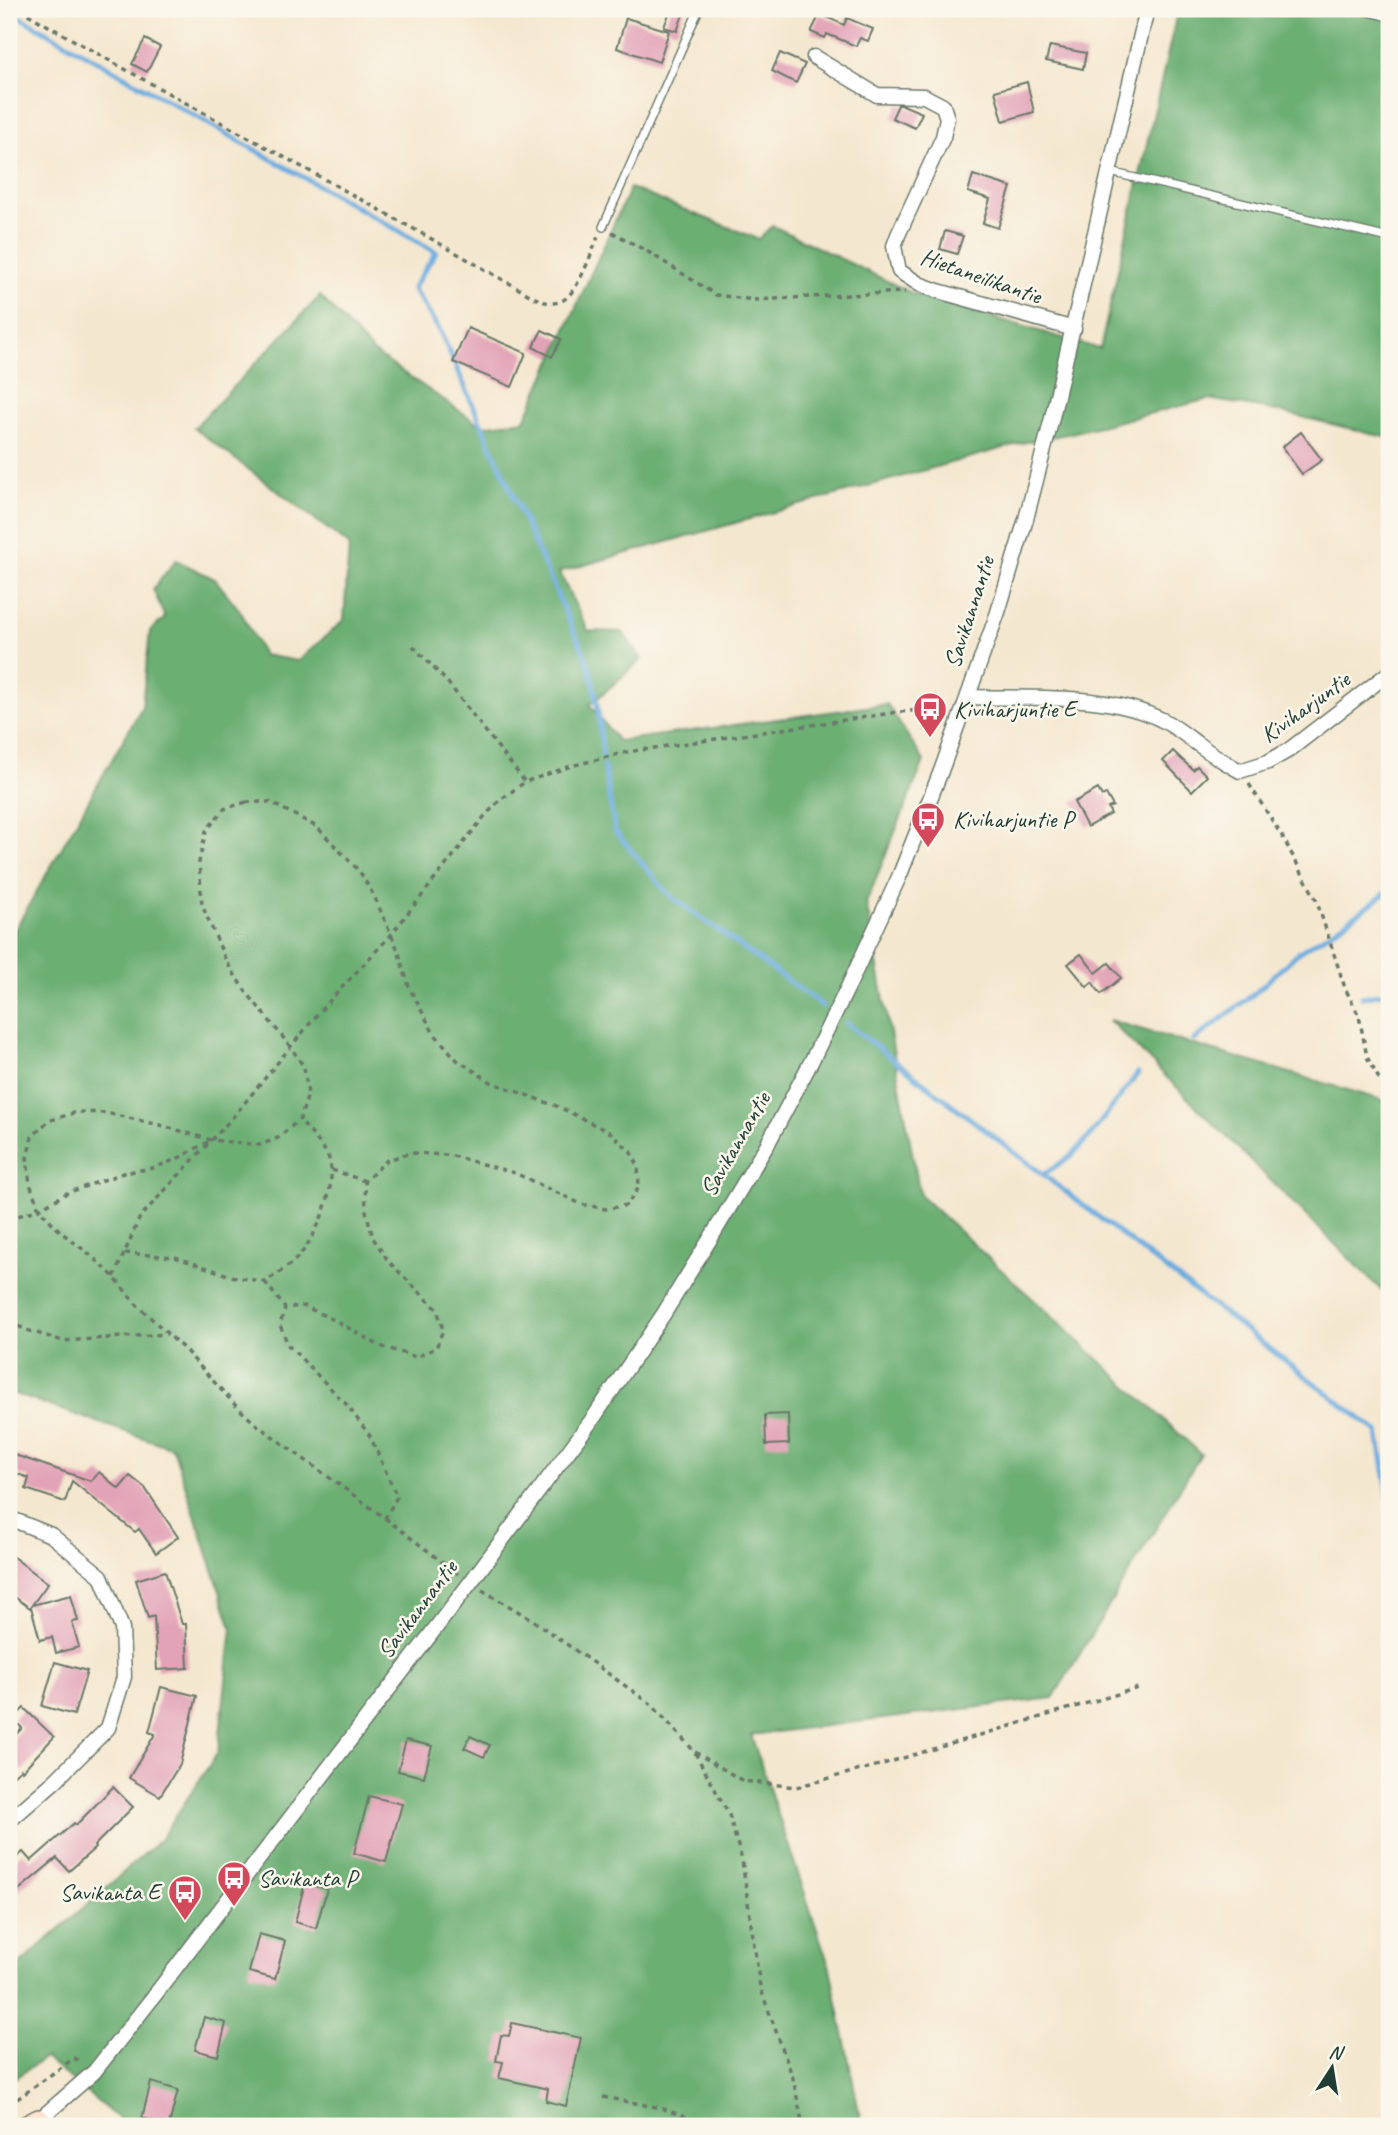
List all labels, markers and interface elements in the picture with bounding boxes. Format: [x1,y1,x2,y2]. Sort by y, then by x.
street label: Hietaneilikantie [917,241,1047,311]
street label: Savikannantie [937,550,1002,672]
street label: Kiviharjuntie [1254,663,1357,749]
bus stop icon: Kiviharjuntie E [911,690,949,739]
place label: Kiviharjuntie E [954,694,1079,724]
bus stop icon: Kiviharjuntie P [909,800,947,849]
place label: Kiviharjuntie P [953,804,1077,834]
street label: Savikannantie [693,1085,778,1202]
street label: Savikannantie [370,1552,465,1664]
bus stop icon: Savikanta P [215,1859,253,1908]
place label: Savikanta P [258,1863,361,1893]
bus stop icon: Savikanta E [166,1873,204,1922]
place label: Savikanta E [60,1877,163,1907]
north arrow [1296,2034,1366,2104]
text: N [1327,2039,1347,2066]

